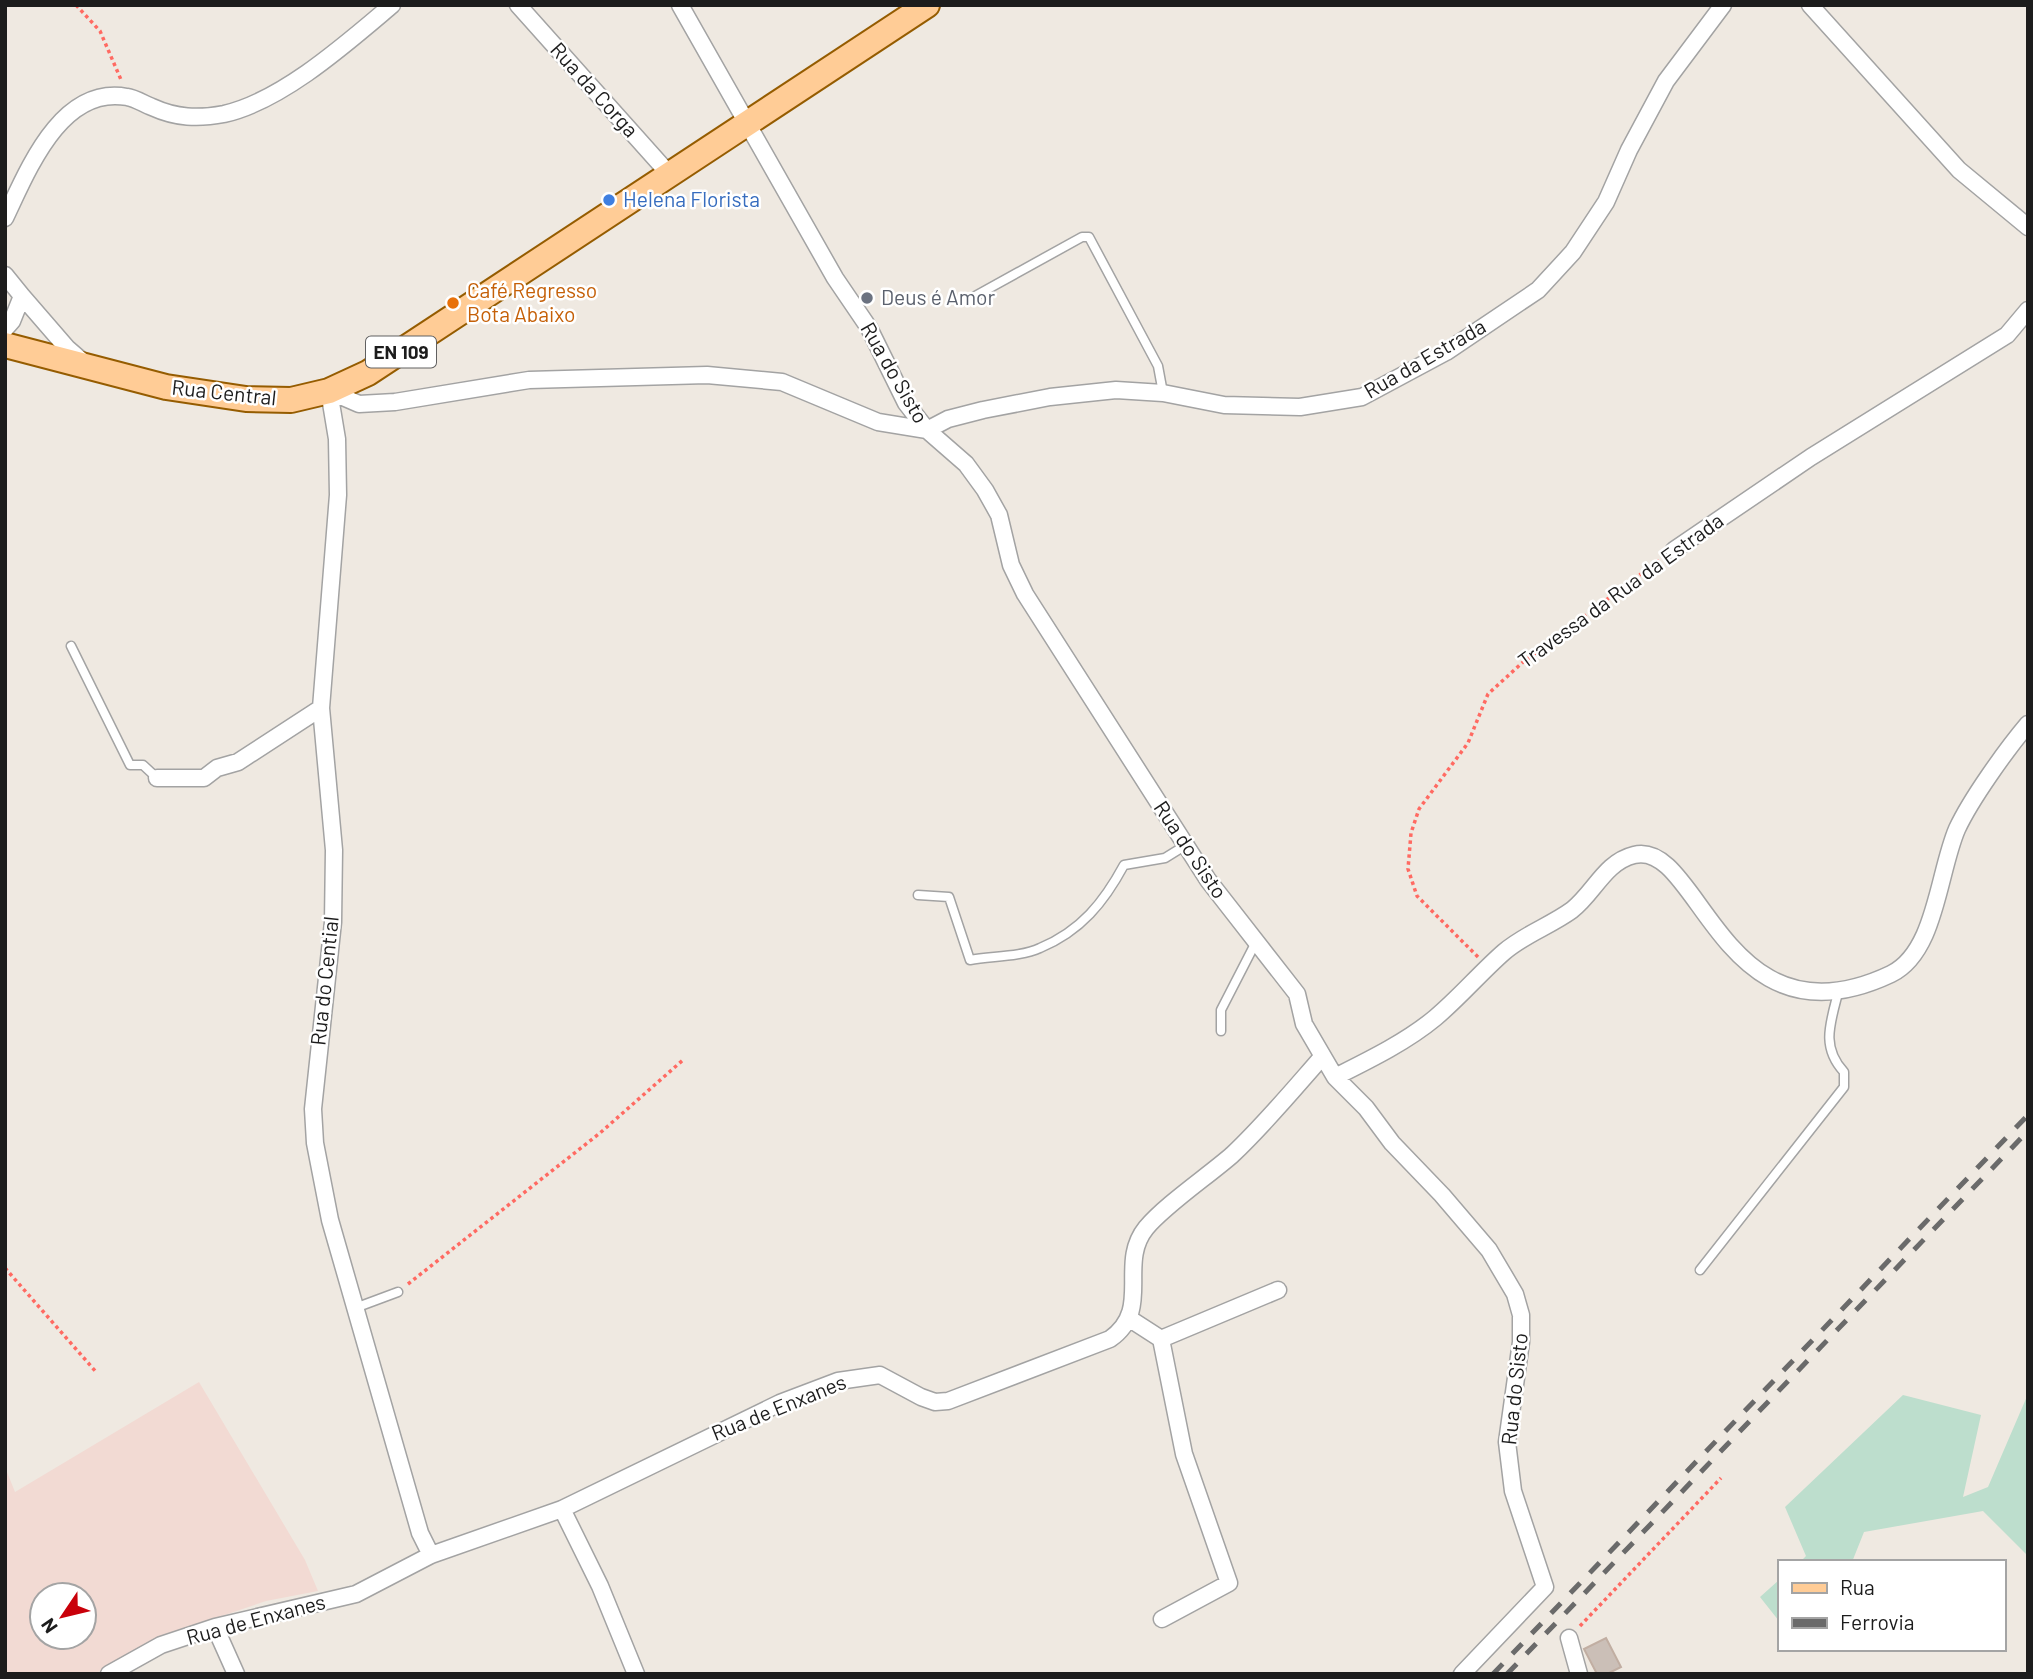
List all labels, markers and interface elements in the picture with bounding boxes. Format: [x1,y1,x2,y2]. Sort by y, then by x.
street label: Rua da Corga [546,36,644,142]
place label: Helena Florista [623,186,760,211]
marker: Helena Florista [601,192,617,208]
place label: Café Regresso Bota Abaixo [467,277,597,326]
place label: Deus é Amor [881,284,996,309]
marker: Deus é Amor [859,290,875,306]
marker: Café Regresso Bota Abaixo [445,295,461,311]
street label: Rua da Estrada [1359,313,1490,403]
street label: Rua do Sisto [856,317,934,427]
road number: EN 109 [366,336,436,368]
street label: Rua Central [171,374,278,409]
street label: Travessa da Rua da Estrada [1513,507,1727,673]
street label: Rua do Sisto [1149,795,1233,903]
street label: Rua do Cential [304,915,343,1047]
street label: Rua do Sisto [1495,1332,1532,1446]
street label: Rua de Enxanes [707,1368,849,1445]
legend [1778,1560,2005,1651]
text: Rua [1840,1574,1875,1599]
north arrow [28,1581,98,1651]
street label: Rua de Enxanes [183,1588,328,1649]
text: Ferrovia [1840,1609,1915,1634]
text: N [36,1614,62,1638]

